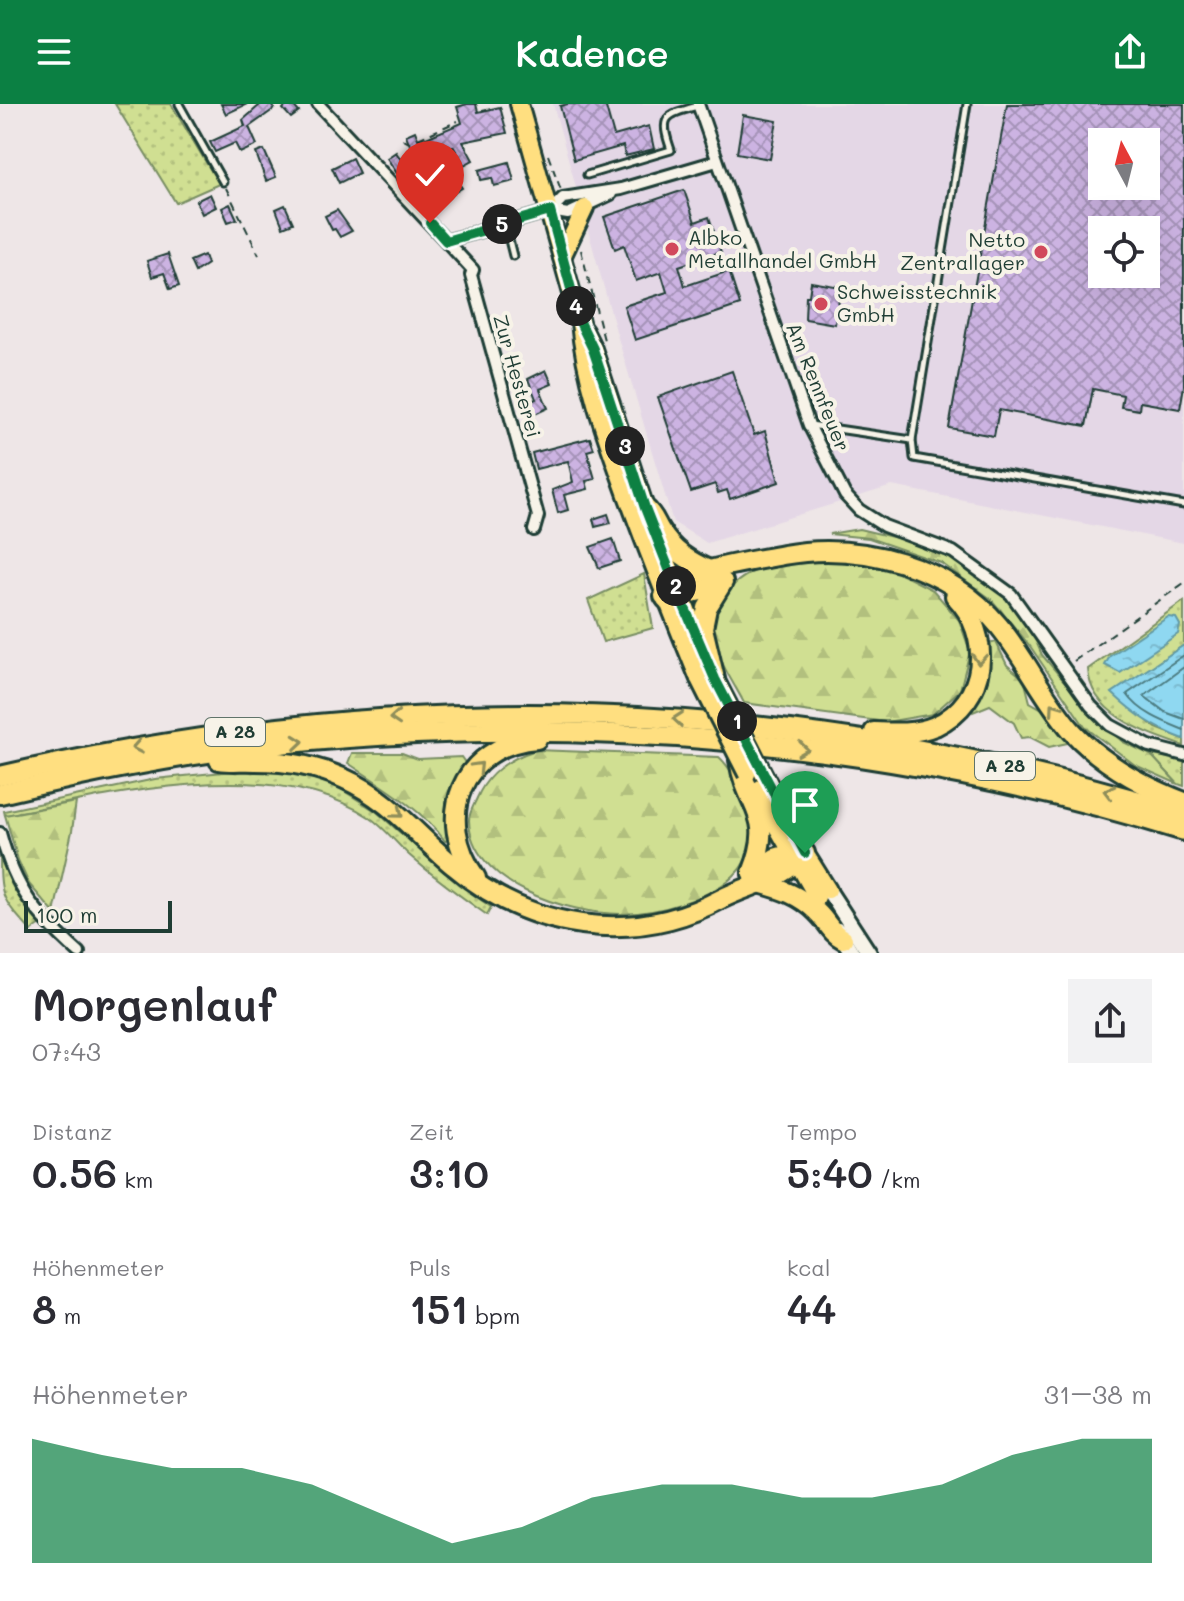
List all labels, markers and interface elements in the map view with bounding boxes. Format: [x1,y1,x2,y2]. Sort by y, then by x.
text: Kadence [515,29,669,76]
icon: menu [32,30,76,74]
icon: share [1108,30,1152,74]
north arrow [1088,128,1160,200]
map controls [1088,128,1160,288]
pin [396,141,464,223]
icon: check [408,153,452,197]
pin: 5 [482,204,522,244]
text: 5 [496,209,508,238]
button: locate [1088,216,1160,288]
place label: Albko Metallhandel GmbH [688,224,877,273]
place label: Netto Zentrallager [900,226,1025,275]
marker: Albko Metallhandel GmbH [663,240,681,258]
marker: Netto Zentrallager [1032,243,1050,261]
place label: Schweisstechnik GmbH [837,278,997,327]
pin: 4 [556,286,596,326]
text: 4 [569,291,583,320]
marker: Schweisstechnik GmbH [812,295,830,313]
street label: Zur Hesterei [488,311,548,440]
street label: Am Rennfeuer [781,318,857,455]
pin: 3 [605,426,645,466]
text: 3 [618,431,632,460]
pin: 2 [656,566,696,606]
text: 2 [670,571,682,600]
one-way arrow [971,653,988,666]
pin: 1 [717,701,757,741]
one-way arrow [1050,703,1065,717]
text: 1 [732,706,742,735]
one-way arrow [388,709,401,726]
one-way arrow [671,711,684,728]
road number: A 28 [205,718,265,746]
one-way arrow [292,734,305,751]
one-way arrow [131,738,144,755]
one-way arrow [797,740,810,757]
road number: A 28 [975,752,1035,780]
one-way arrow [469,762,483,776]
pin [771,771,839,853]
icon: arrive [783,783,827,827]
one-way arrow [1103,785,1117,801]
one-way arrow [388,803,403,818]
scale bar [24,897,172,933]
text: 100 m [36,900,98,929]
text: Morgenlauf [32,975,276,1032]
button: share [1068,979,1152,1063]
text: 07:43 [32,1034,101,1068]
text: Distanz [32,1117,112,1146]
text: Zeit [409,1117,454,1146]
text: Tempo [787,1117,857,1146]
text: 0.56 [32,1146,117,1198]
text: 3:10 [409,1146,489,1198]
text: 5:40 [787,1146,873,1198]
text: km [117,1165,153,1194]
text: /km [873,1165,921,1194]
text: Höhenmeter [32,1253,164,1282]
text: Puls [409,1253,451,1282]
text: kcal [787,1253,831,1282]
text: 8 [32,1282,57,1334]
text: 151 [409,1282,468,1334]
text: 44 [787,1282,836,1334]
text: m [57,1301,81,1330]
text: bpm [468,1301,520,1330]
text: Höhenmeter [32,1377,189,1411]
text: 31–38 m [1044,1377,1152,1411]

